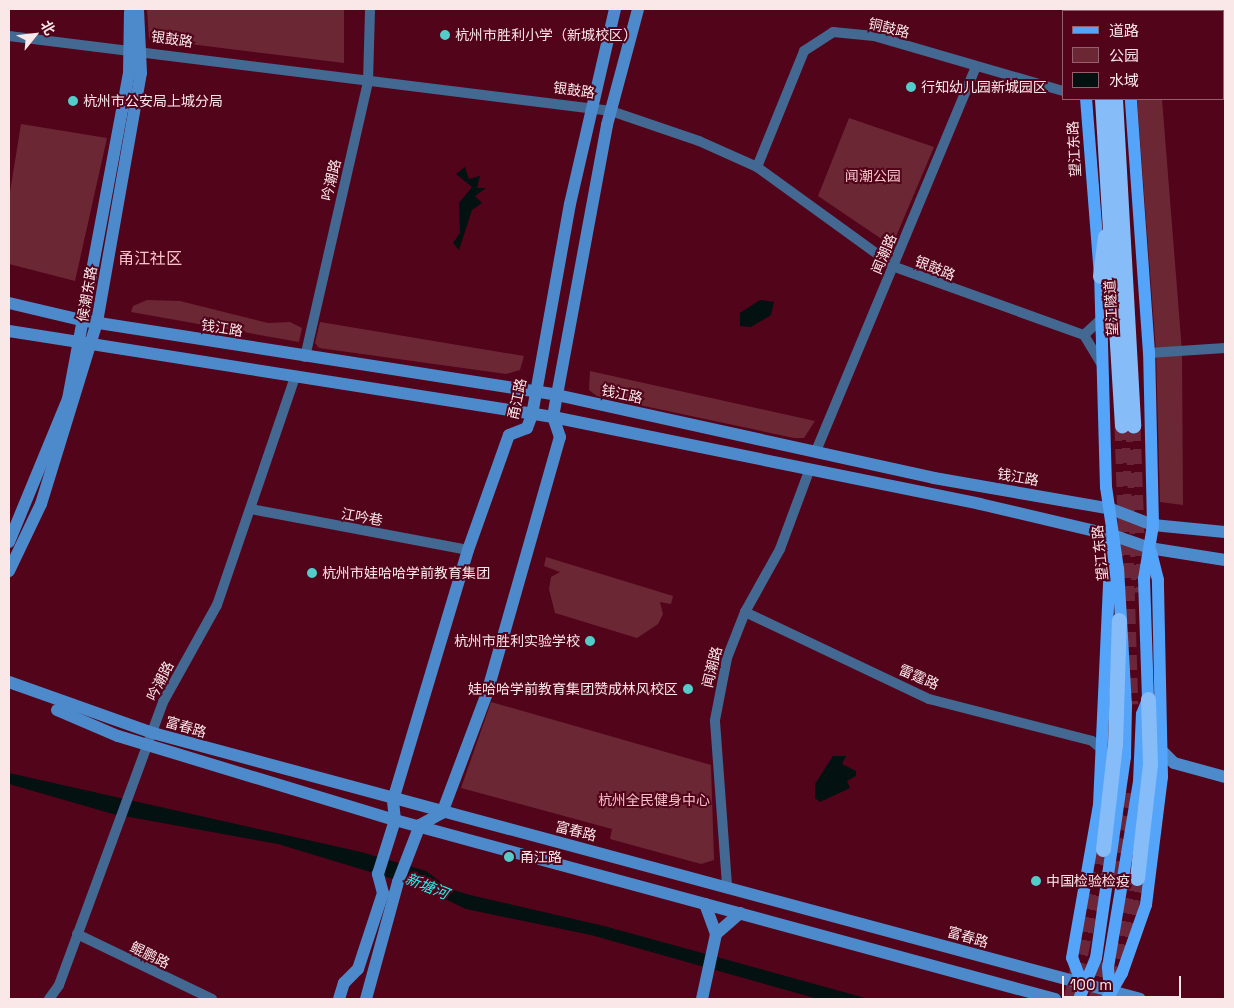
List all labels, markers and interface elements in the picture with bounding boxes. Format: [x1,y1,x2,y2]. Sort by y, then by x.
north arrow [10,10,60,60]
legend [1062,10,1224,100]
street label: 铜鼓路 [867,15,911,41]
text: 北 [37,17,59,38]
text: 道路 [1109,21,1139,40]
place label: 杭州市胜利小学（新城校区） [455,27,637,43]
street label: 银鼓路 [150,28,194,50]
marker: 杭州市胜利小学（新城校区） [439,29,451,41]
text: 公园 [1109,46,1139,65]
text: 水域 [1109,71,1139,90]
street label: 银鼓路 [552,79,596,101]
place label: 行知幼儿园新城园区 [921,79,1047,95]
marker: 行知幼儿园新城园区 [905,81,917,93]
place label: 杭州市公安局上城分局 [83,93,223,109]
marker: 杭州市公安局上城分局 [67,95,79,107]
street label: 望江东路 [1064,121,1084,177]
street label: 吟潮路 [318,158,344,202]
park label: 闻潮公园 [845,168,901,184]
street label: 闻潮路 [868,231,900,277]
district label: 甬江社区 [118,249,182,269]
street label: 银鼓路 [912,252,958,284]
street label: 候潮东路 [74,265,100,323]
street label: 望江隧道 [1101,280,1121,336]
street label: 钱江路 [200,316,244,340]
street label: 甬江路 [504,377,530,421]
street label: 钱江路 [600,381,644,407]
street label: 钱江路 [996,465,1040,489]
street label: 江吟巷 [340,505,384,529]
street label: 望江东路 [1089,524,1111,582]
place label: 杭州市娃哈哈学前教育集团 [322,565,490,581]
marker: 杭州市娃哈哈学前教育集团 [306,567,318,579]
place label: 杭州市胜利实验学校 [454,633,580,649]
marker: 杭州市胜利实验学校 [584,635,596,647]
street label: 闻潮路 [699,645,725,689]
street label: 吟潮路 [143,658,177,704]
street label: 雷霆路 [896,661,942,693]
place label: 娃哈哈学前教育集团赞成林风校区 [468,681,678,697]
marker: 娃哈哈学前教育集团赞成林风校区 [682,683,694,695]
street label: 富春路 [163,713,209,741]
park label: 杭州全民健身中心 [598,792,710,808]
street label: 富春路 [554,818,598,844]
place label: 甬江路 [520,849,562,865]
marker: 甬江路 [502,850,516,864]
water label: 新塘河 [403,869,451,903]
place label: 中国检验检疫 [1046,873,1130,889]
marker: 中国检验检疫 [1030,875,1042,887]
street label: 富春路 [945,923,991,951]
street label: 鲲鹏路 [127,938,173,972]
scale bar [1064,966,1183,998]
text: 100 m [1070,975,1112,994]

